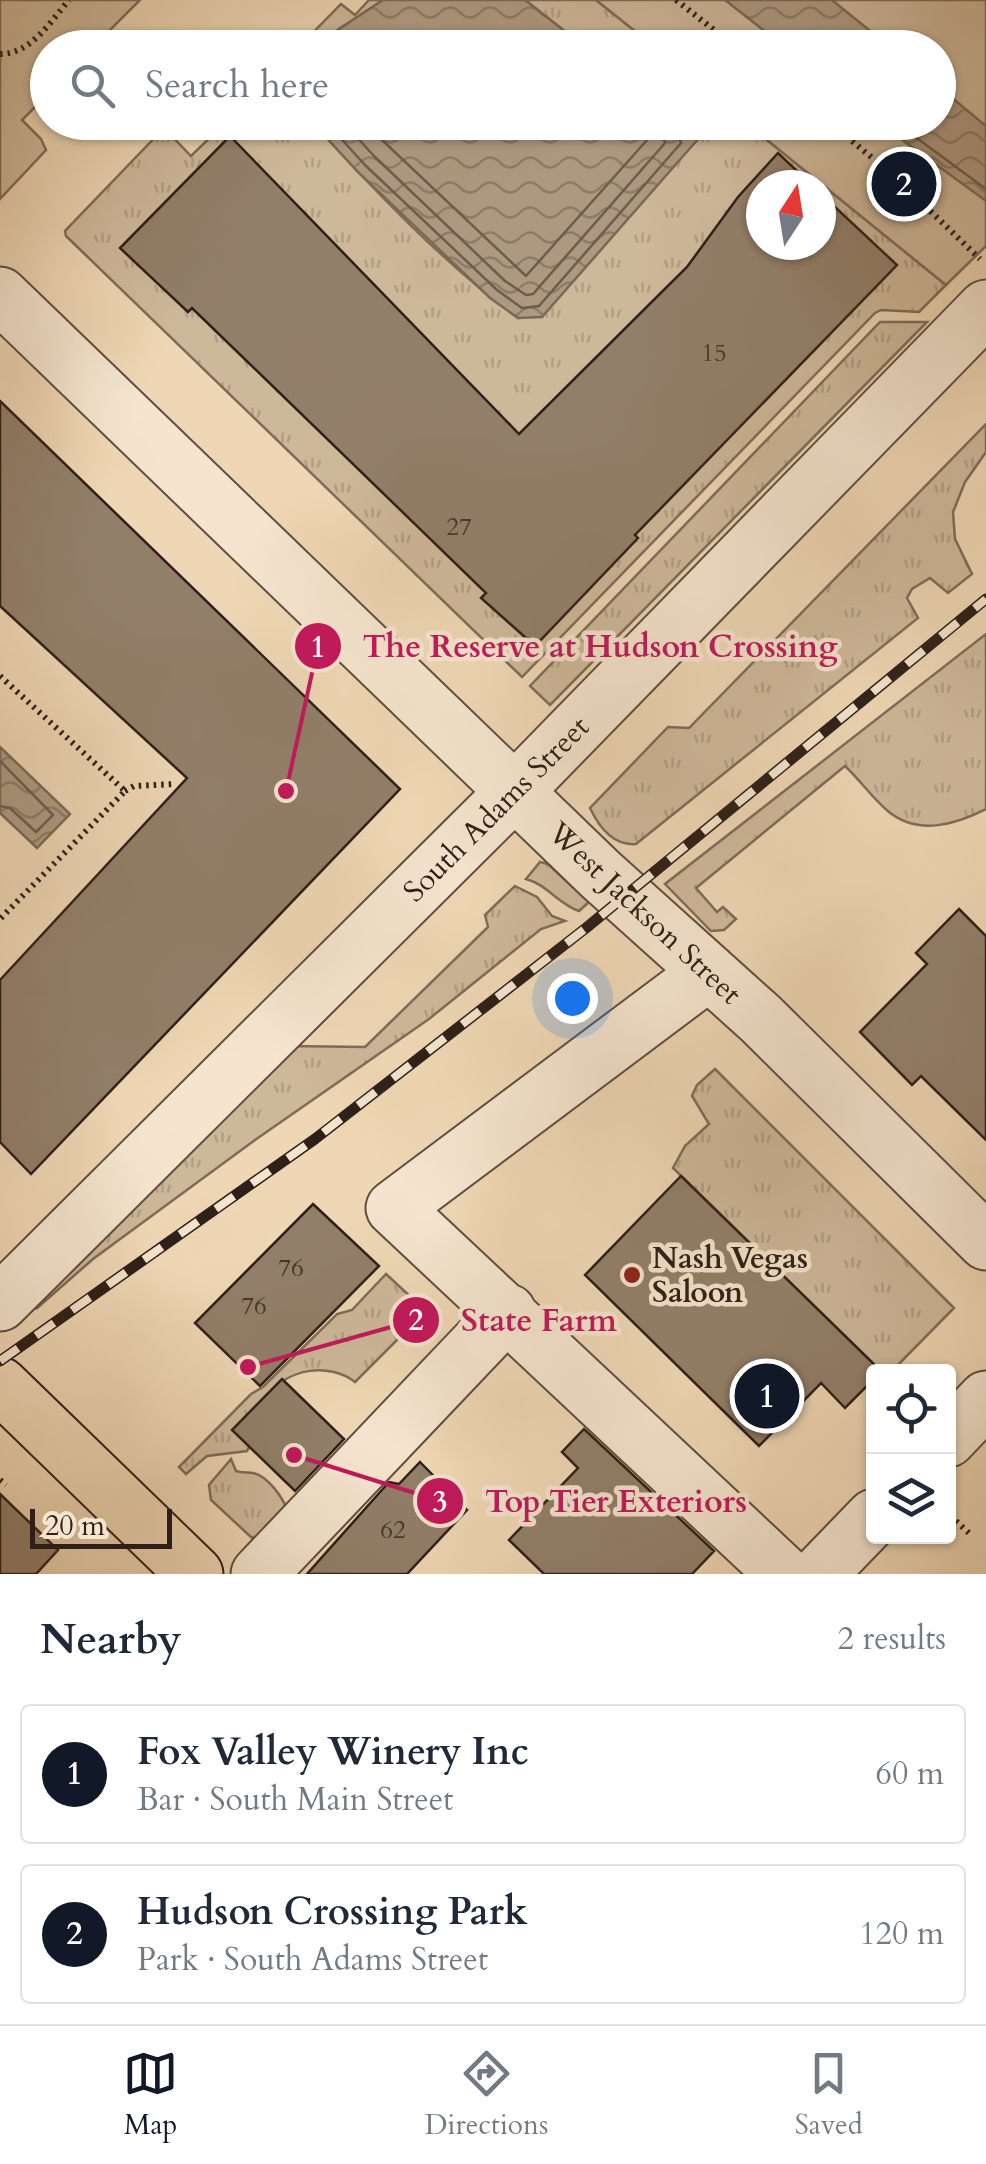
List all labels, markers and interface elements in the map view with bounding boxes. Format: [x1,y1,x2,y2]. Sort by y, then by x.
search box [30,30,956,140]
icon: search [65,58,120,113]
text: Search here [145,59,329,111]
pin: 2 [872,146,936,222]
north arrow [746,170,836,260]
house number: 15 [701,336,727,370]
house number: 27 [446,510,472,544]
callout: The Reserve at Hudson Crossing [293,615,858,677]
text: The Reserve at Hudson Crossing [362,625,838,669]
text: 1 [310,627,326,668]
street label: South Adams Street [394,707,599,911]
street label: West Jackson Street [538,812,751,1014]
your location [547,973,598,1024]
place label: Nash Vegas Saloon [652,1238,808,1313]
house number: 76 [278,1251,304,1285]
marker: Nash Vegas Saloon [621,1264,643,1286]
house number: 76 [241,1289,267,1323]
callout: State Farm [391,1289,637,1351]
text: State Farm [461,1299,617,1343]
text: 2 [408,1300,424,1341]
pin: 1 [734,1358,800,1434]
map controls [866,1364,956,1544]
button: locate [866,1364,956,1454]
button: layers [866,1454,956,1544]
callout: Top Tier Exteriors [415,1470,767,1532]
text: Top Tier Exteriors [485,1480,747,1524]
text: 3 [432,1482,448,1523]
scale bar [30,1504,172,1548]
text: 20 m [45,1507,105,1545]
house number: 62 [380,1513,406,1547]
text: Nearby [40,1611,182,1668]
text: 2 results [838,1617,946,1661]
text: Fox Valley Winery Inc [137,1726,529,1778]
text: 1 [66,1752,83,1796]
text: 60 m [876,1752,944,1796]
text: Bar · South Main Street [137,1778,453,1822]
text: Hudson Crossing Park [137,1886,528,1938]
text: 2 [66,1912,83,1956]
text: 120 m [859,1912,944,1956]
text: Park · South Adams Street [137,1938,488,1982]
tab: Map [123,2046,178,2144]
tab: Directions [425,2046,548,2144]
tab: Saved [795,2046,863,2144]

